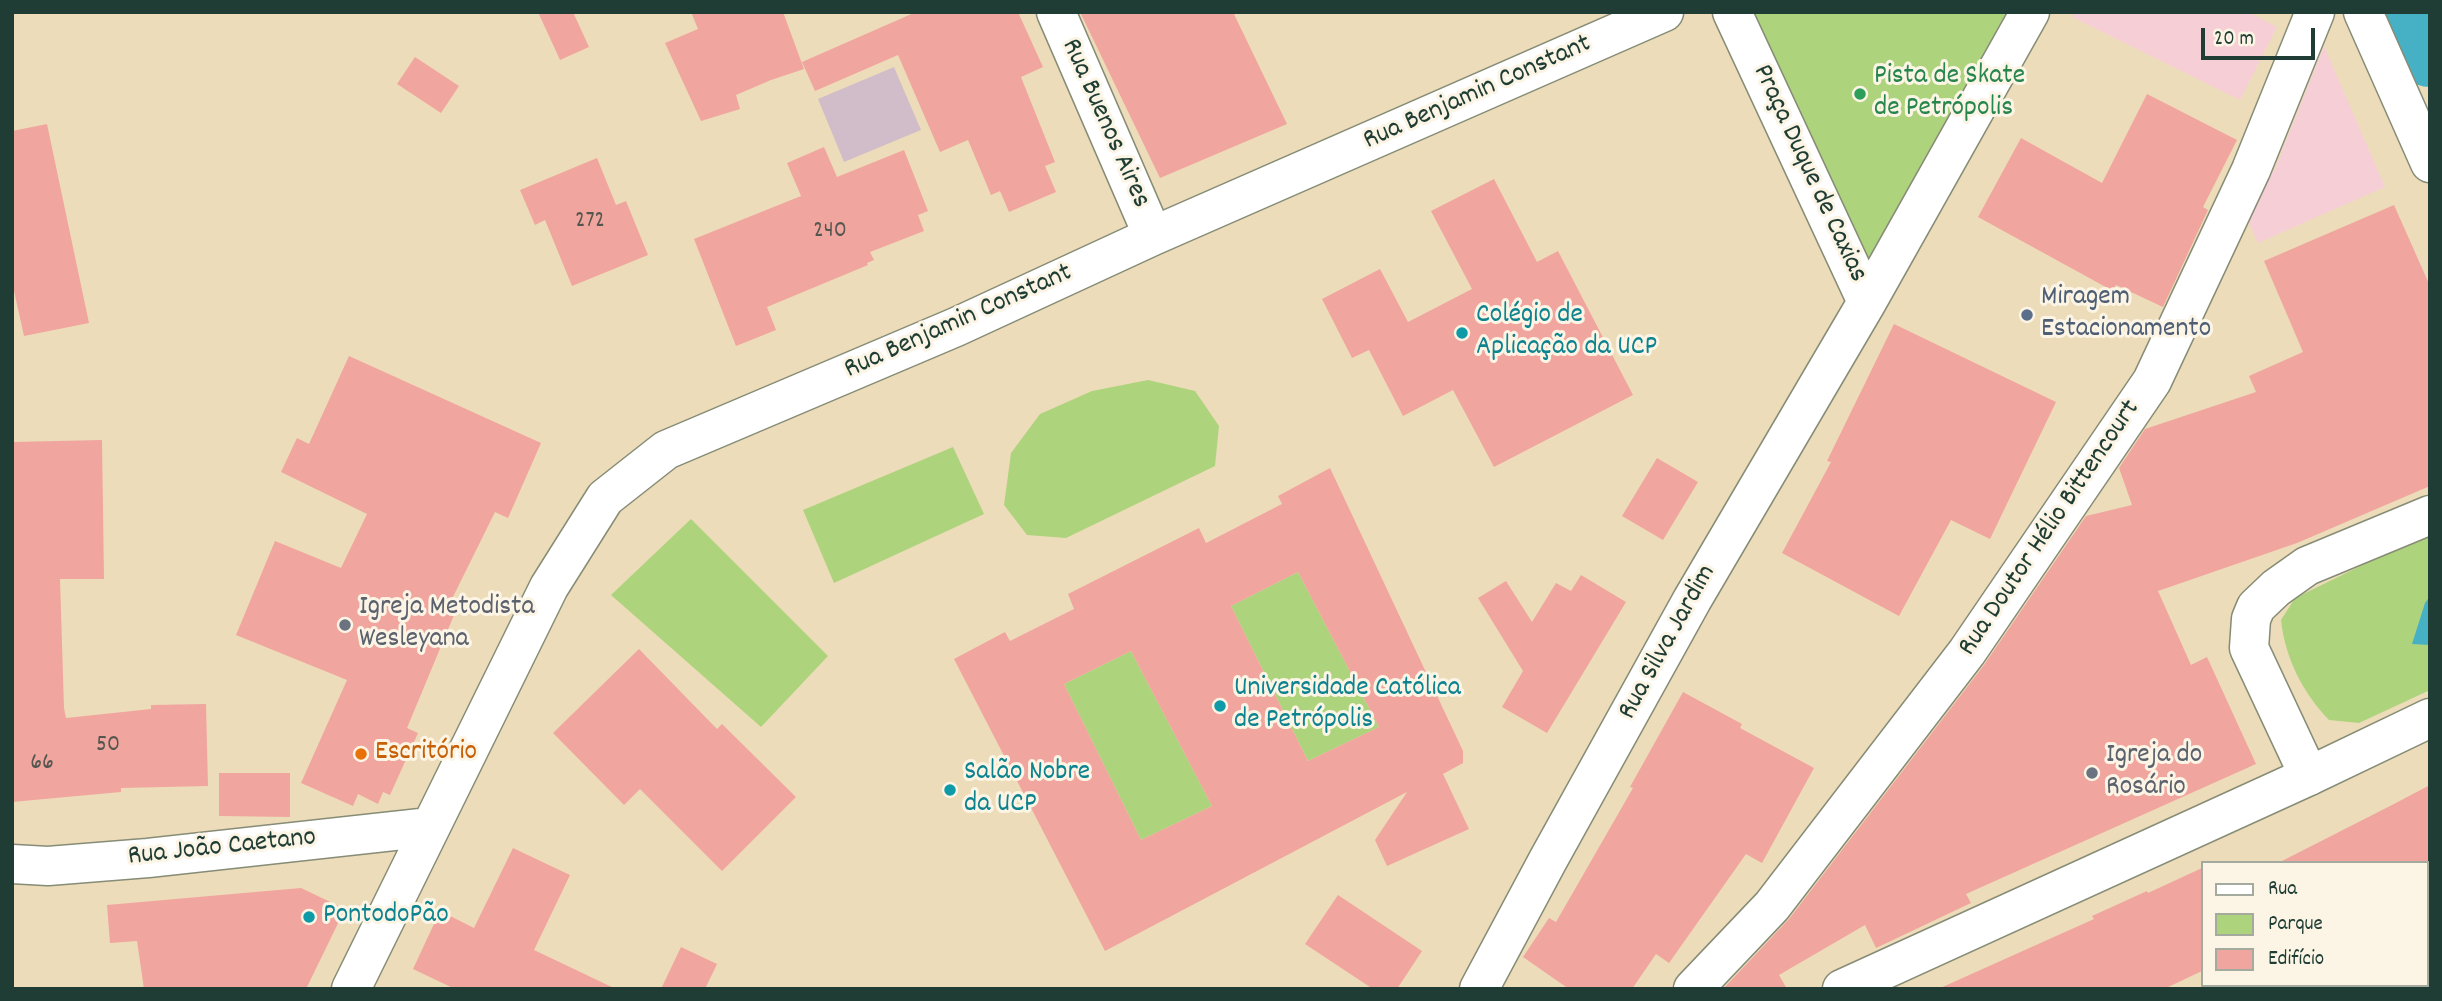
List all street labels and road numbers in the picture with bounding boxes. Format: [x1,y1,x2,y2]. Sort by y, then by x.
street label: Rua Benjamin Constant [1359,29,1597,159]
street label: Rua Buenos Aires [1052,34,1156,214]
street label: Praça Duque de Caxias [1743,60,1873,288]
street label: Rua Benjamin Constant [840,258,1078,388]
street label: Rua Doutor Hélio Bittencourt [1953,395,2149,663]
street label: Rua Silva Jardim [1613,560,1725,726]
street label: Rua João Caetano [126,822,318,876]

